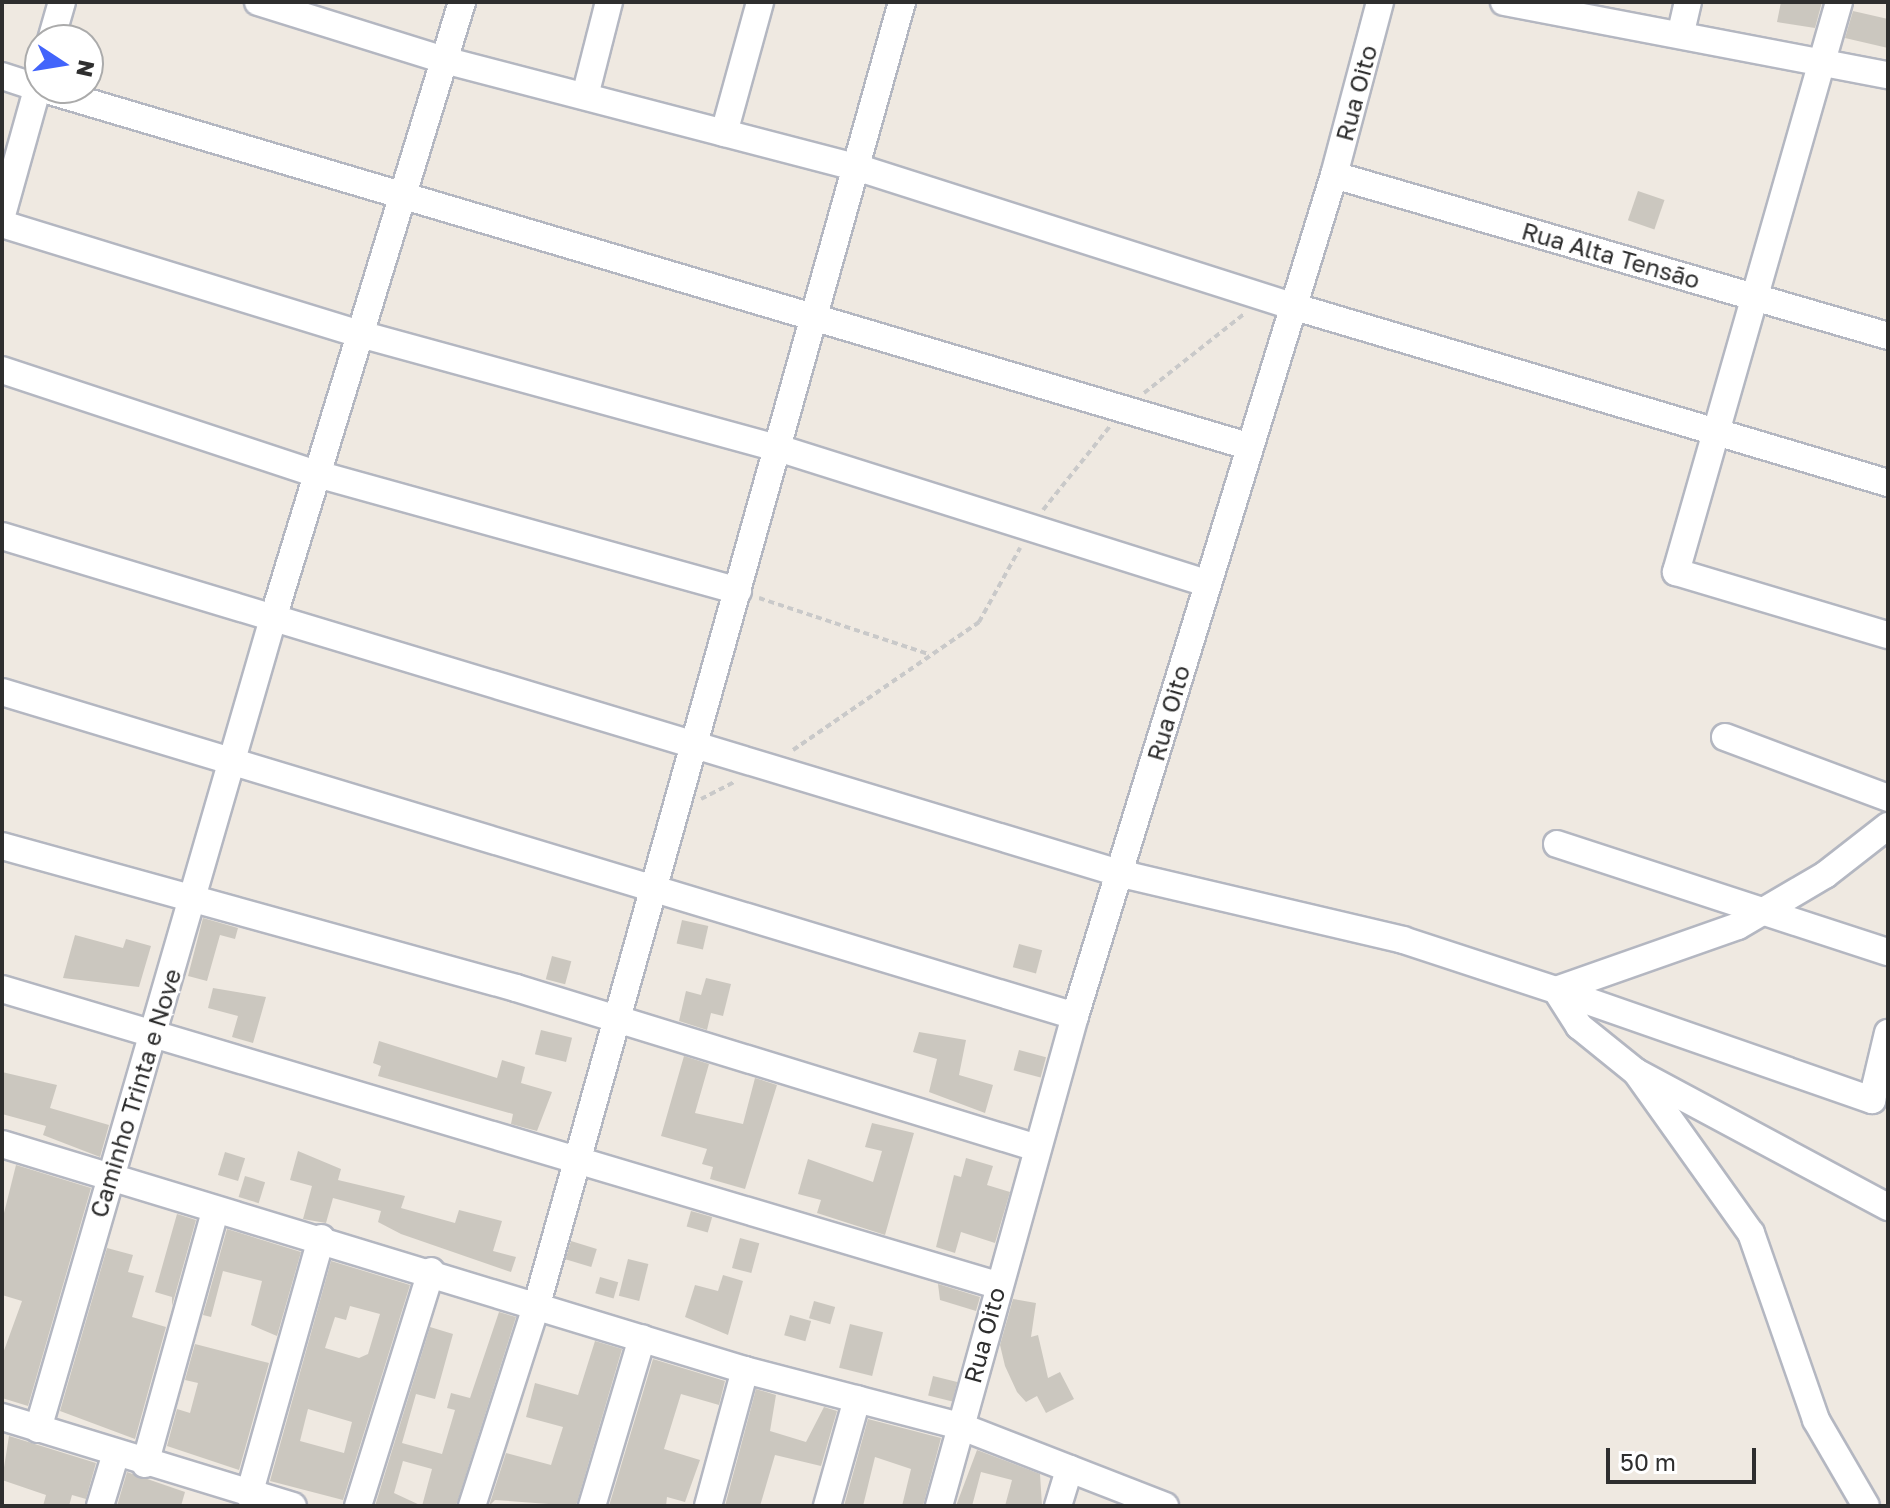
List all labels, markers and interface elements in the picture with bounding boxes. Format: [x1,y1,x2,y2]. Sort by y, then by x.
north arrow [24,24,104,104]
street label: Rua Oito [1329,42,1383,144]
text: N [71,58,101,80]
street label: Rua Alta Tensão [1519,216,1703,294]
street label: Rua Oito [1141,662,1195,764]
street label: Caminho Trinta e Nove [83,965,187,1221]
street label: Rua Oito [957,1284,1011,1386]
scale bar [1610,1432,1760,1482]
text: 50 m [1620,1447,1676,1476]

